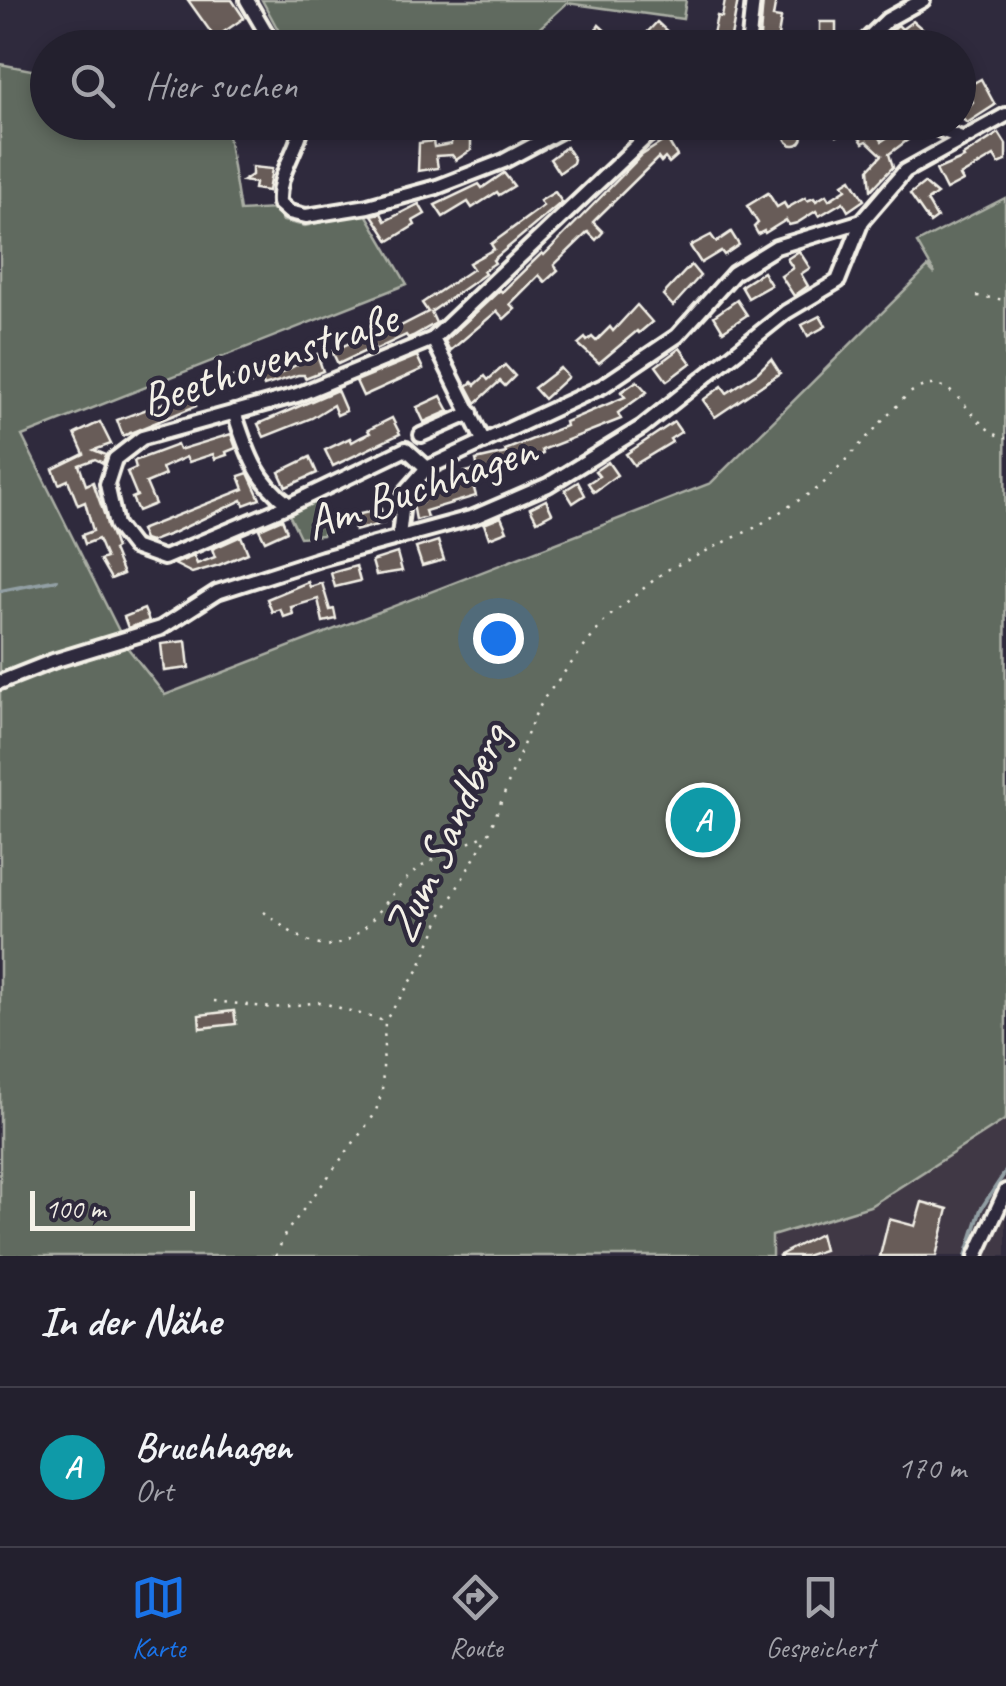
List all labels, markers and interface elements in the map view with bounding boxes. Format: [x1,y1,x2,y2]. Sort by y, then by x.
search box [30,30,976,140]
icon: search [65,58,120,113]
text: Hier suchen [145,62,297,109]
street label: Beethovenstraße [132,286,408,431]
street label: Am Buchhagen [297,418,546,553]
your location [473,613,524,664]
street label: Zum Sandberg [369,711,524,951]
pin: A [670,782,736,858]
scale bar [30,1186,195,1230]
text: 100 m [45,1191,105,1226]
text: In der Nähe [40,1295,221,1348]
text: Bruchhagen [135,1423,291,1470]
text: A [64,1447,81,1488]
text: 170 m [897,1447,966,1488]
text: Ort [135,1470,173,1511]
tab: Karte [131,1570,186,1665]
tab: Route [448,1570,503,1665]
tab: Gespeichert [766,1570,875,1665]

